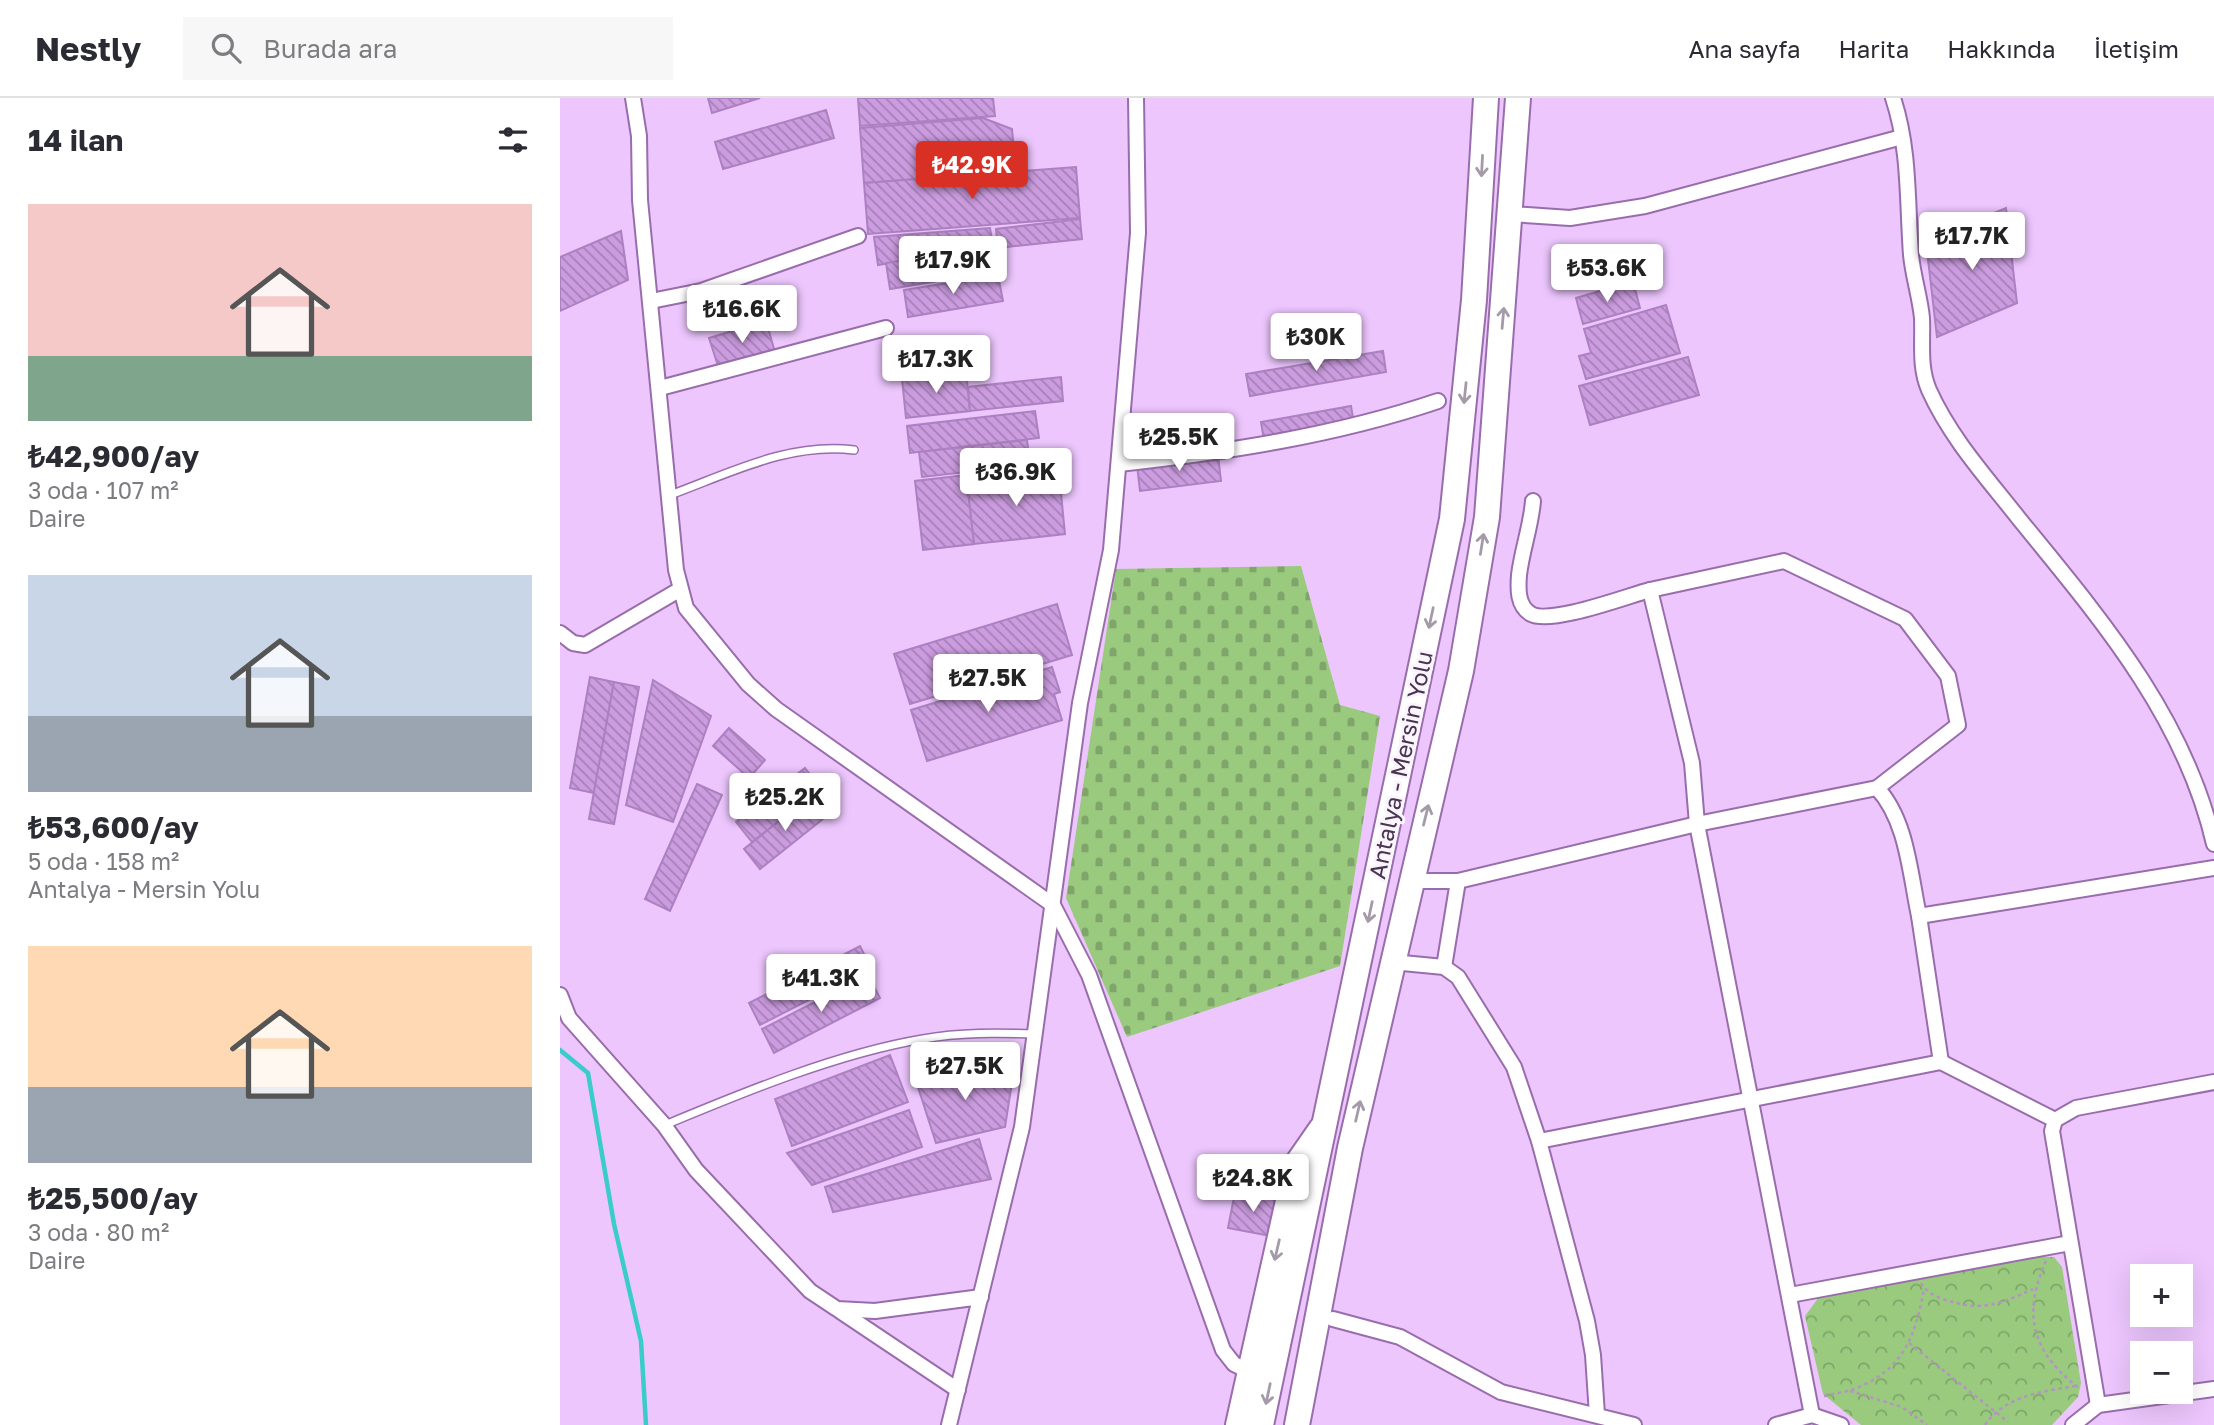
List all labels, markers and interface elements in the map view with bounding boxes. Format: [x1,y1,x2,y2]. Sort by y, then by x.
search box [183,17,673,80]
text: Nestly [35,29,141,68]
icon: search [207,29,245,67]
text: Burada ara [263,33,397,64]
text: Ana sayfa [1689,34,1800,63]
text: Harita [1838,34,1909,63]
text: Hakkında [1947,34,2056,63]
text: İletişim [2094,34,2179,63]
icon: filters [494,121,532,159]
text: 14 ilan [28,122,124,158]
pin: ₺42.9K [915,141,1029,201]
text: ₺42.9K [932,150,1012,178]
one-way arrow [1475,154,1488,177]
pin: ₺17.7K [1915,212,2029,272]
text: ₺17.7K [1935,221,2009,249]
pin: ₺17.9K [896,236,1010,296]
pin: ₺53.6K [1550,244,1664,304]
text: ₺17.9K [915,245,991,273]
icon: home [217,249,343,375]
text: ₺53.6K [1567,253,1647,281]
pin: ₺16.6K [685,286,799,345]
text: ₺16.6K [703,294,781,322]
one-way arrow [1497,307,1510,330]
pin: ₺30K [1275,314,1357,373]
text: ₺30K [1287,322,1345,350]
pin: ₺17.3K [879,336,993,395]
text: ₺17.3K [898,344,974,372]
one-way arrow [1458,381,1471,404]
pin: ₺25.5K [1122,414,1236,473]
text: ₺25.5K [1139,422,1219,450]
text: ₺42,900/ay [28,438,199,474]
pin: ₺36.9K [959,448,1073,508]
text: ₺36.9K [976,457,1056,485]
text: 3 oda · 107 m² [28,476,179,504]
text: Daire [28,504,85,532]
one-way arrow [1476,533,1489,556]
one-way arrow [1424,606,1438,629]
icon: home [217,620,343,746]
street label: Antalya - Mersin Yolu [1362,648,1438,881]
pin: ₺27.5K [931,654,1045,714]
text: ₺27.5K [949,663,1027,691]
pin: ₺25.2K [728,774,842,833]
text: ₺25.2K [745,782,825,810]
one-way arrow [1420,804,1434,827]
text: ₺53,600/ay [28,809,199,845]
text: 5 oda · 158 m² [28,847,179,875]
text: Antalya - Mersin Yolu [28,875,260,903]
one-way arrow [1363,900,1377,923]
pin: ₺41.3K [764,954,878,1014]
text: ₺41.3K [782,963,860,991]
icon: home [217,991,343,1117]
pin: ₺27.5K [908,1042,1022,1102]
text: ₺27.5K [926,1051,1004,1079]
one-way arrow [1352,1100,1365,1123]
pin: ₺24.8K [1196,1154,1310,1214]
text: ₺24.8K [1213,1163,1293,1191]
text: ₺25,500/ay [28,1180,198,1216]
text: 3 oda · 80 m² [28,1218,169,1246]
one-way arrow [1270,1238,1284,1261]
text: Daire [28,1246,85,1274]
map controls [2130,1264,2193,1404]
button: + [2130,1264,2193,1327]
button: − [2130,1341,2193,1404]
one-way arrow [1260,1382,1274,1405]

